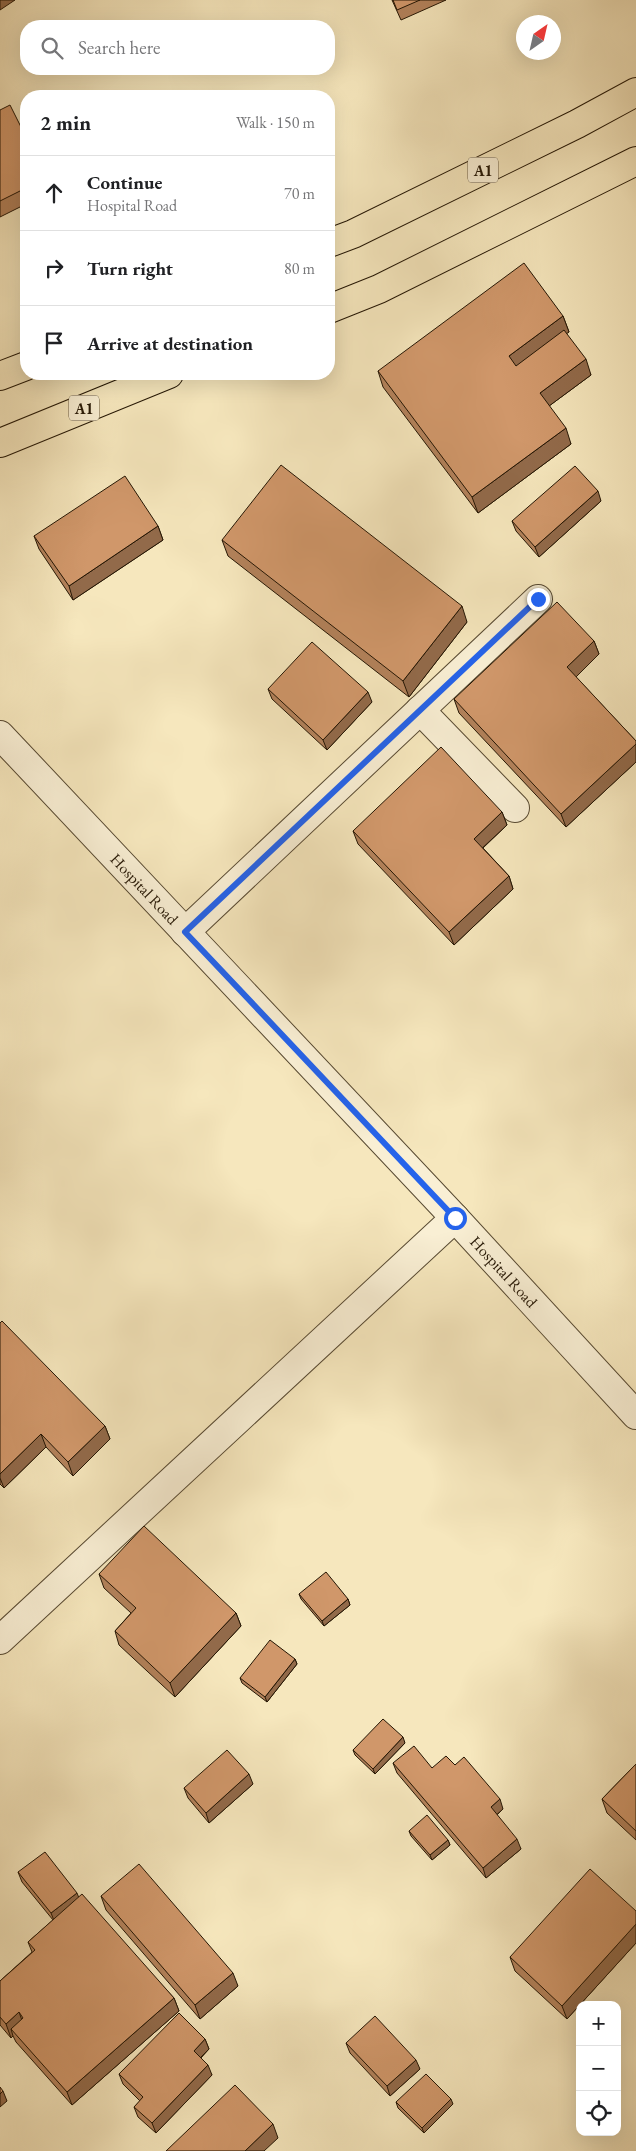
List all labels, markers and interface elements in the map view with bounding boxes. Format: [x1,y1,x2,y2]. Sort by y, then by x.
north arrow [516,15,561,60]
search box [20,20,335,75]
icon: search [38,34,66,62]
text: Search here [78,35,160,60]
text: 2 min [40,109,91,136]
text: Walk · 150 m [236,112,315,133]
road number: A1 [468,158,498,182]
text: Continue [87,170,162,195]
icon: ahead [40,179,68,207]
text: 70 m [284,183,315,204]
text: Hospital Road [87,195,177,216]
icon: right [40,254,68,282]
text: Turn right [87,256,173,281]
text: 80 m [284,258,315,279]
icon: arrive [40,329,68,357]
text: Arrive at destination [87,331,253,356]
road number: A1 [69,396,99,420]
route end [527,588,550,611]
street label: Hospital Road [106,849,184,929]
route start [444,1207,467,1230]
street label: Hospital Road [466,1231,543,1312]
map controls [576,2001,621,2136]
button: + [576,2001,621,2046]
button: − [576,2046,621,2091]
button: locate [576,2091,621,2136]

